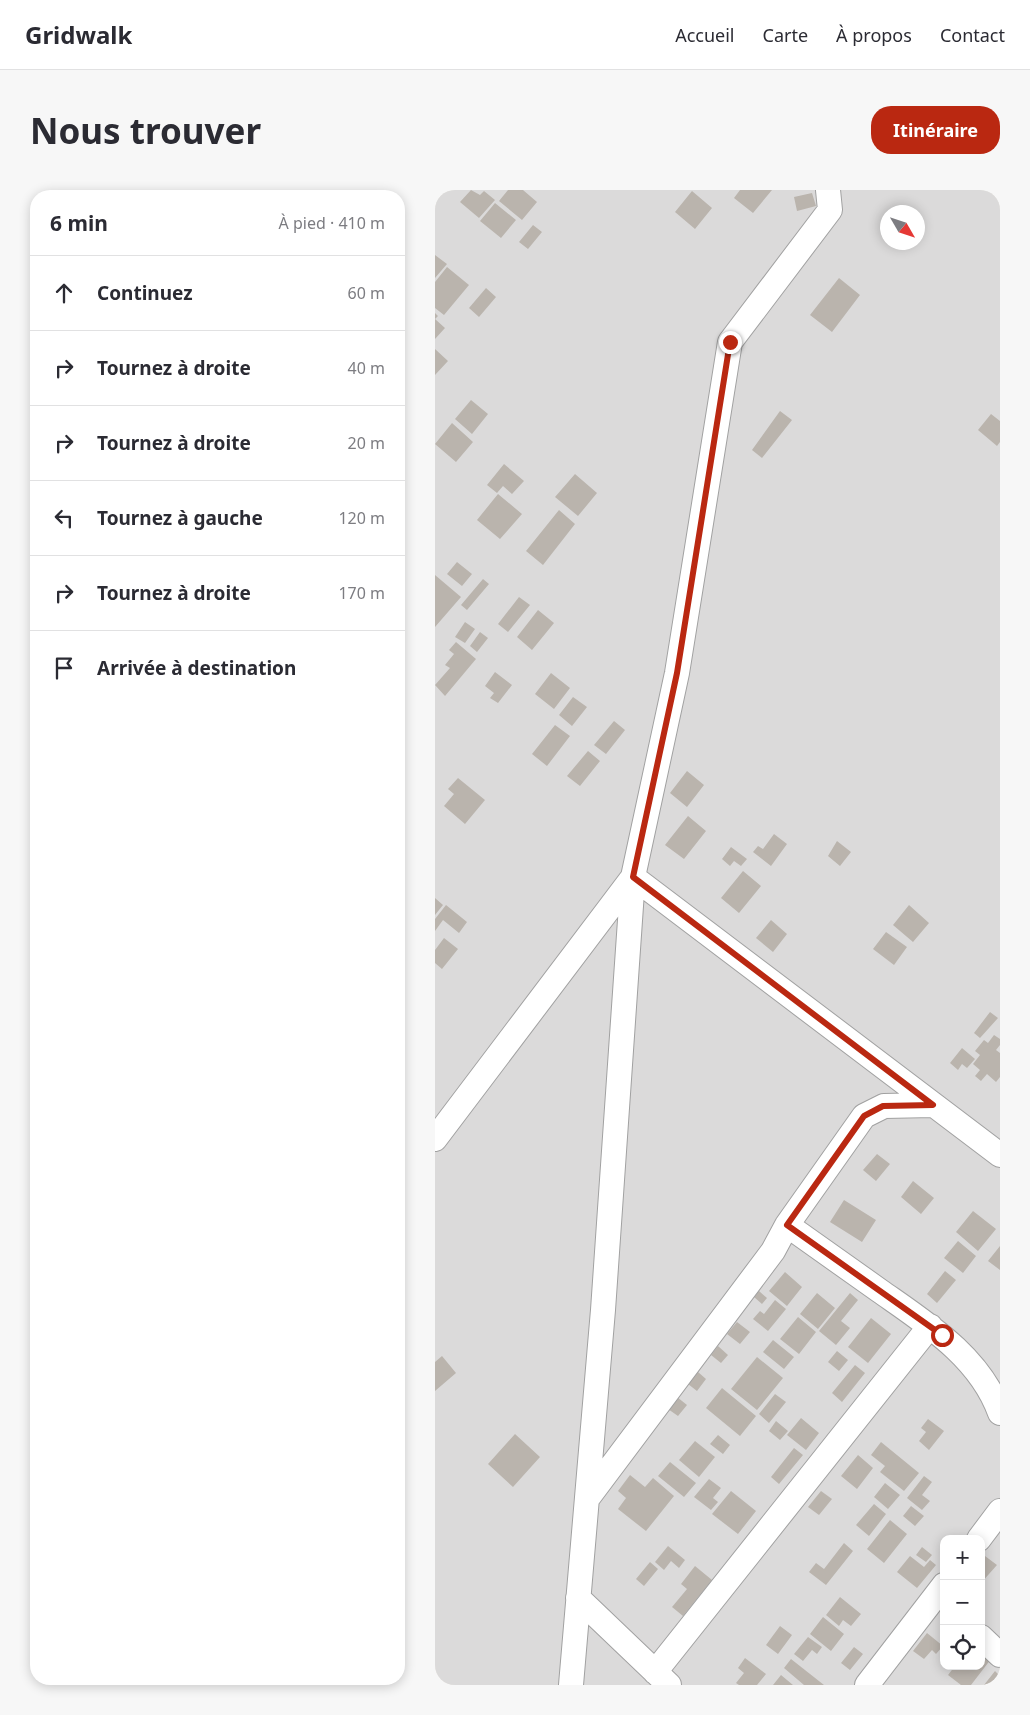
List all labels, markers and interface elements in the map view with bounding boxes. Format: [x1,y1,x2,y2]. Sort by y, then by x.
text: Gridwalk [25,18,132,51]
text: Accueil [675,23,735,47]
text: Carte [763,23,808,47]
text: À propos [836,23,912,47]
text: Contact [940,23,1005,47]
button: Itinéraire [871,106,1000,154]
text: Nous trouver [30,107,261,154]
north arrow [880,205,925,250]
text: 6 min [50,209,108,237]
text: À pied · 410 m [279,212,385,234]
icon: ahead [50,279,78,307]
text: Continuez [97,280,193,306]
text: 60 m [348,282,385,304]
route end [719,331,742,354]
icon: right [50,354,78,382]
text: Tournez à droite [97,355,251,381]
text: 40 m [348,357,385,379]
icon: right [50,429,78,457]
text: Tournez à droite [97,430,251,456]
text: 20 m [348,432,385,454]
icon: left [50,504,78,532]
text: Tournez à gauche [97,505,263,531]
text: 120 m [338,507,385,529]
icon: right [50,579,78,607]
text: Tournez à droite [97,580,251,606]
text: 170 m [338,582,385,604]
icon: arrive [50,654,78,682]
text: Arrivée à destination [97,655,296,681]
route start [931,1324,954,1347]
map controls [940,1535,985,1670]
button: + [940,1535,985,1580]
button: − [940,1580,985,1625]
button: locate [940,1625,985,1670]

